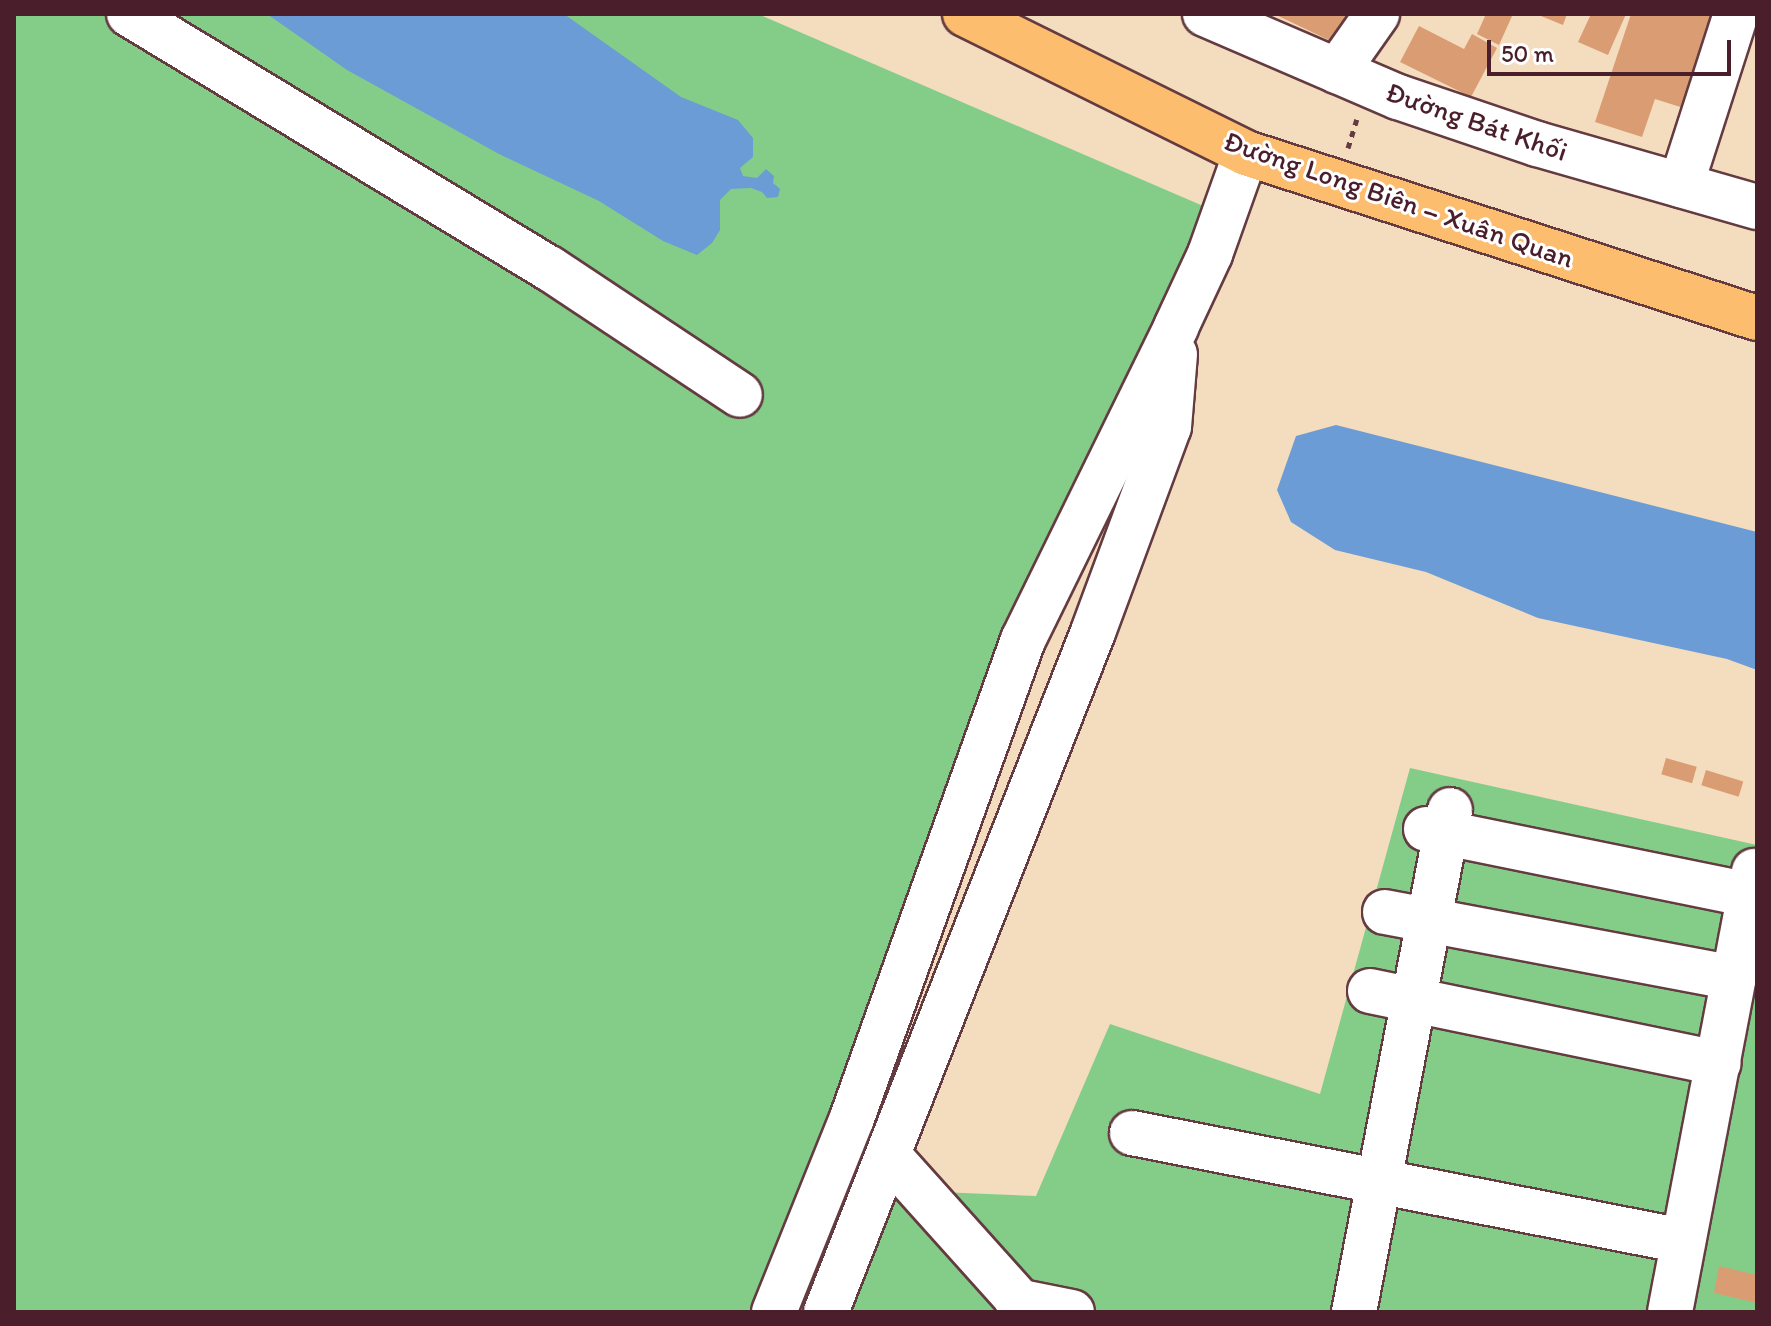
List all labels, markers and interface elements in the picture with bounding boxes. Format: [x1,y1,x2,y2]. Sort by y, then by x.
scale bar [1491,24,1735,74]
text: 50 m [1501,39,1554,68]
street label: Đường Bát Khối [1382,74,1572,168]
street label: Đường Long Biên – Xuân Quan [1219,123,1579,275]

